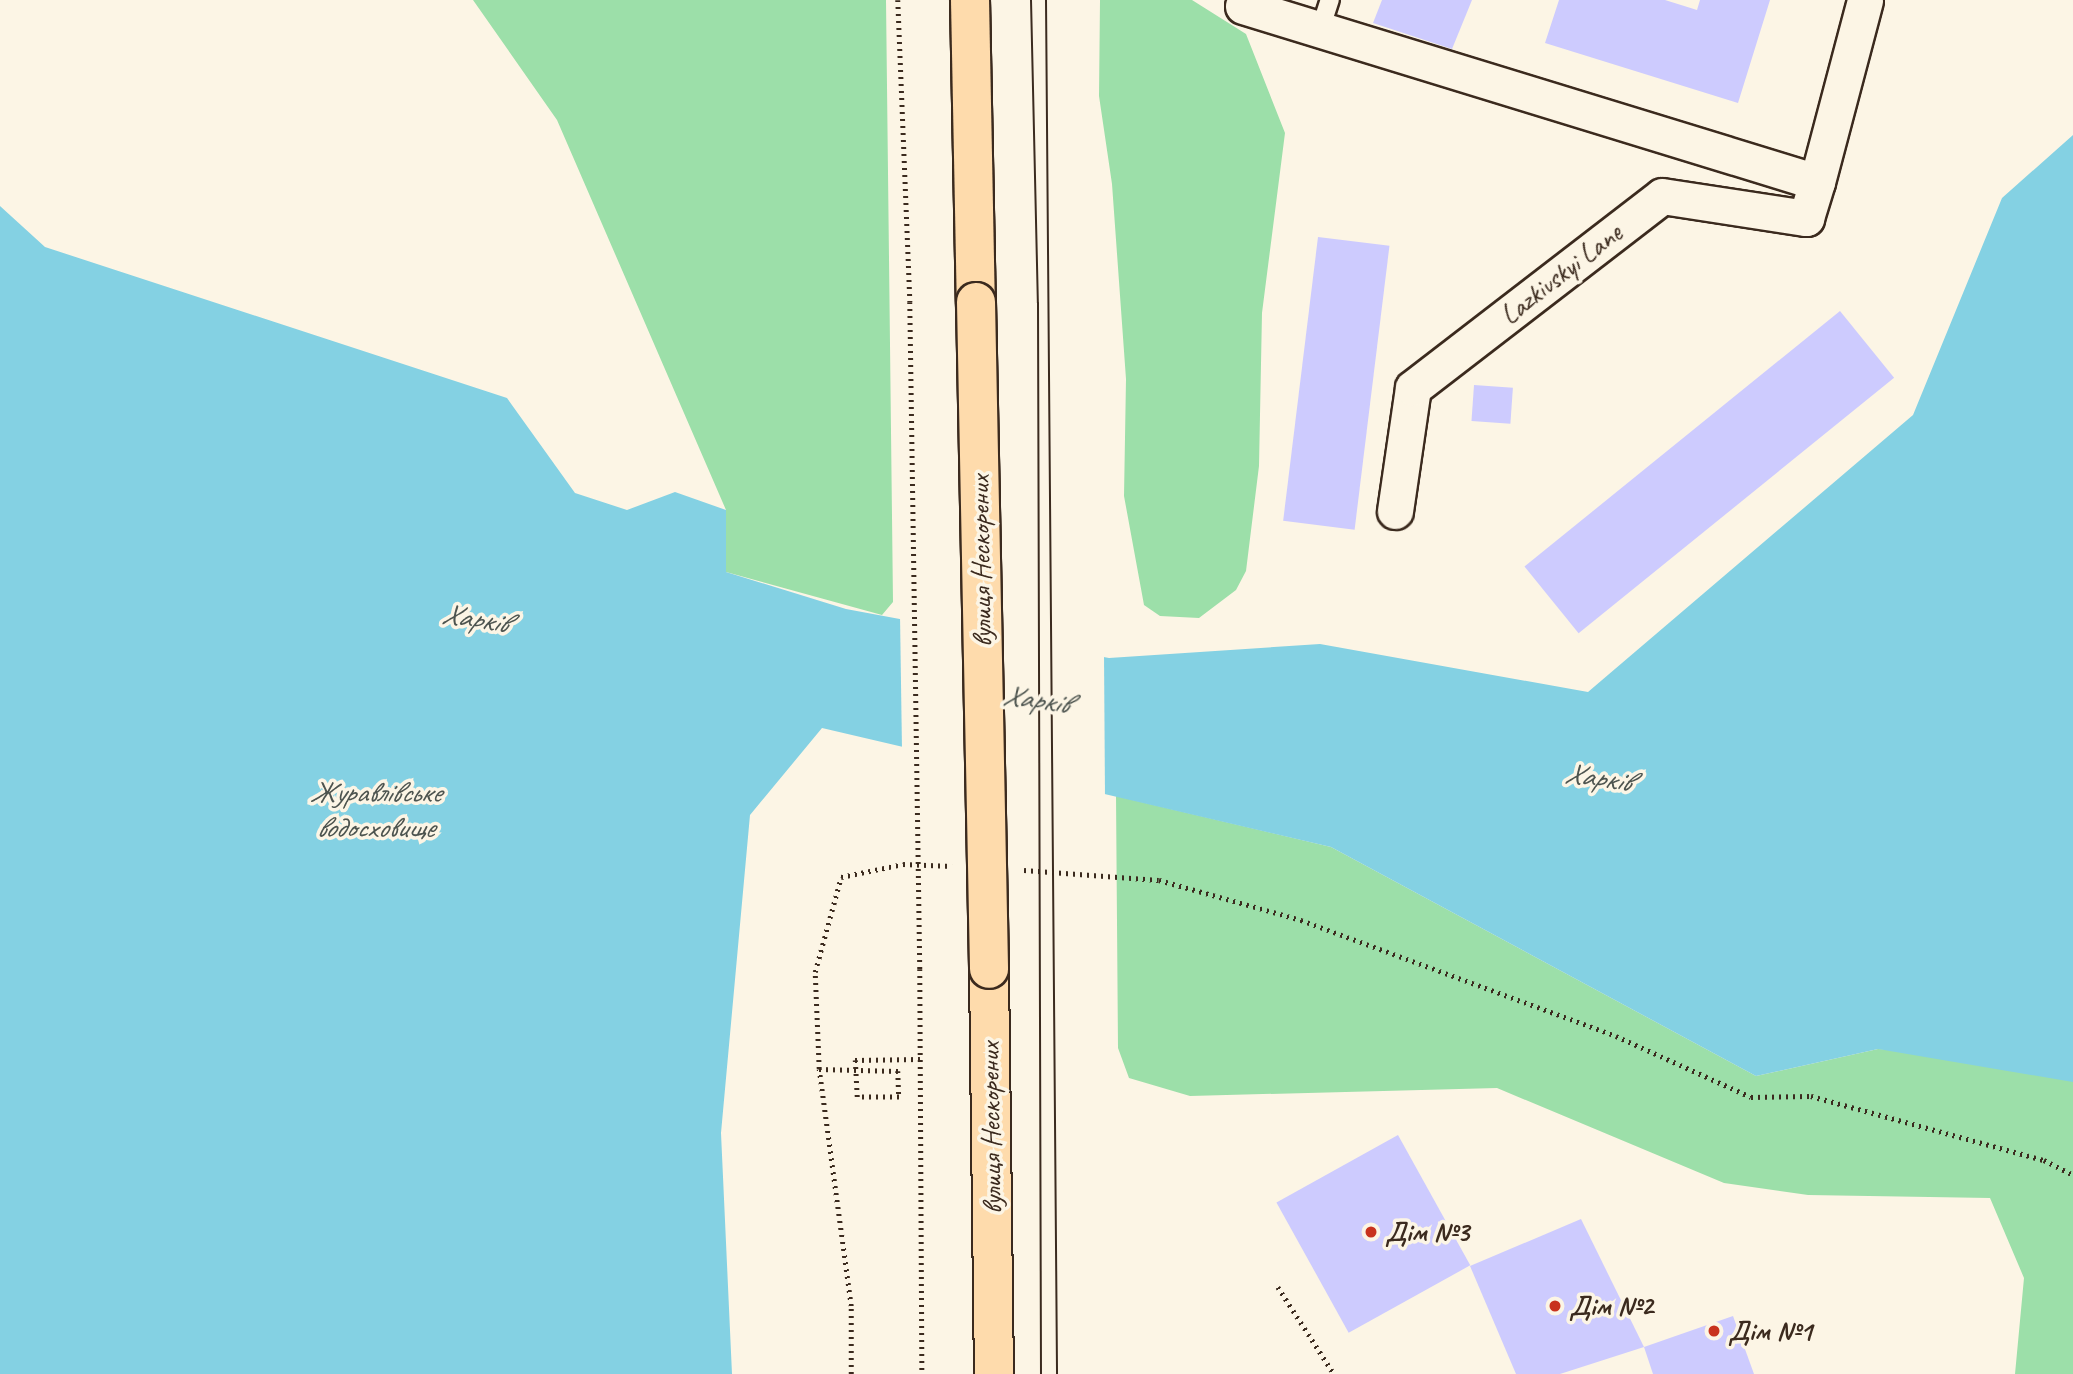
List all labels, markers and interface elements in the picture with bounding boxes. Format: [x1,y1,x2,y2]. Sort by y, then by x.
street label: Lazkivskyi Lane [1494,216,1628,332]
street label: вулиця Нескорених [963,475,999,647]
water label: Харків [440,595,510,641]
water label: Харків [1001,677,1071,721]
water label: Харків [1563,755,1633,799]
water label: Журавлівське водосховище [309,774,441,844]
street label: вулиця Нескорених [973,1042,1009,1214]
place label: Дім №3 [1385,1215,1469,1249]
marker: Дім №3 [1363,1224,1379,1240]
place label: Дім №2 [1569,1289,1653,1323]
marker: Дім №2 [1547,1298,1563,1314]
place label: Дім №1 [1728,1314,1812,1348]
marker: Дім №1 [1706,1323,1722,1339]

